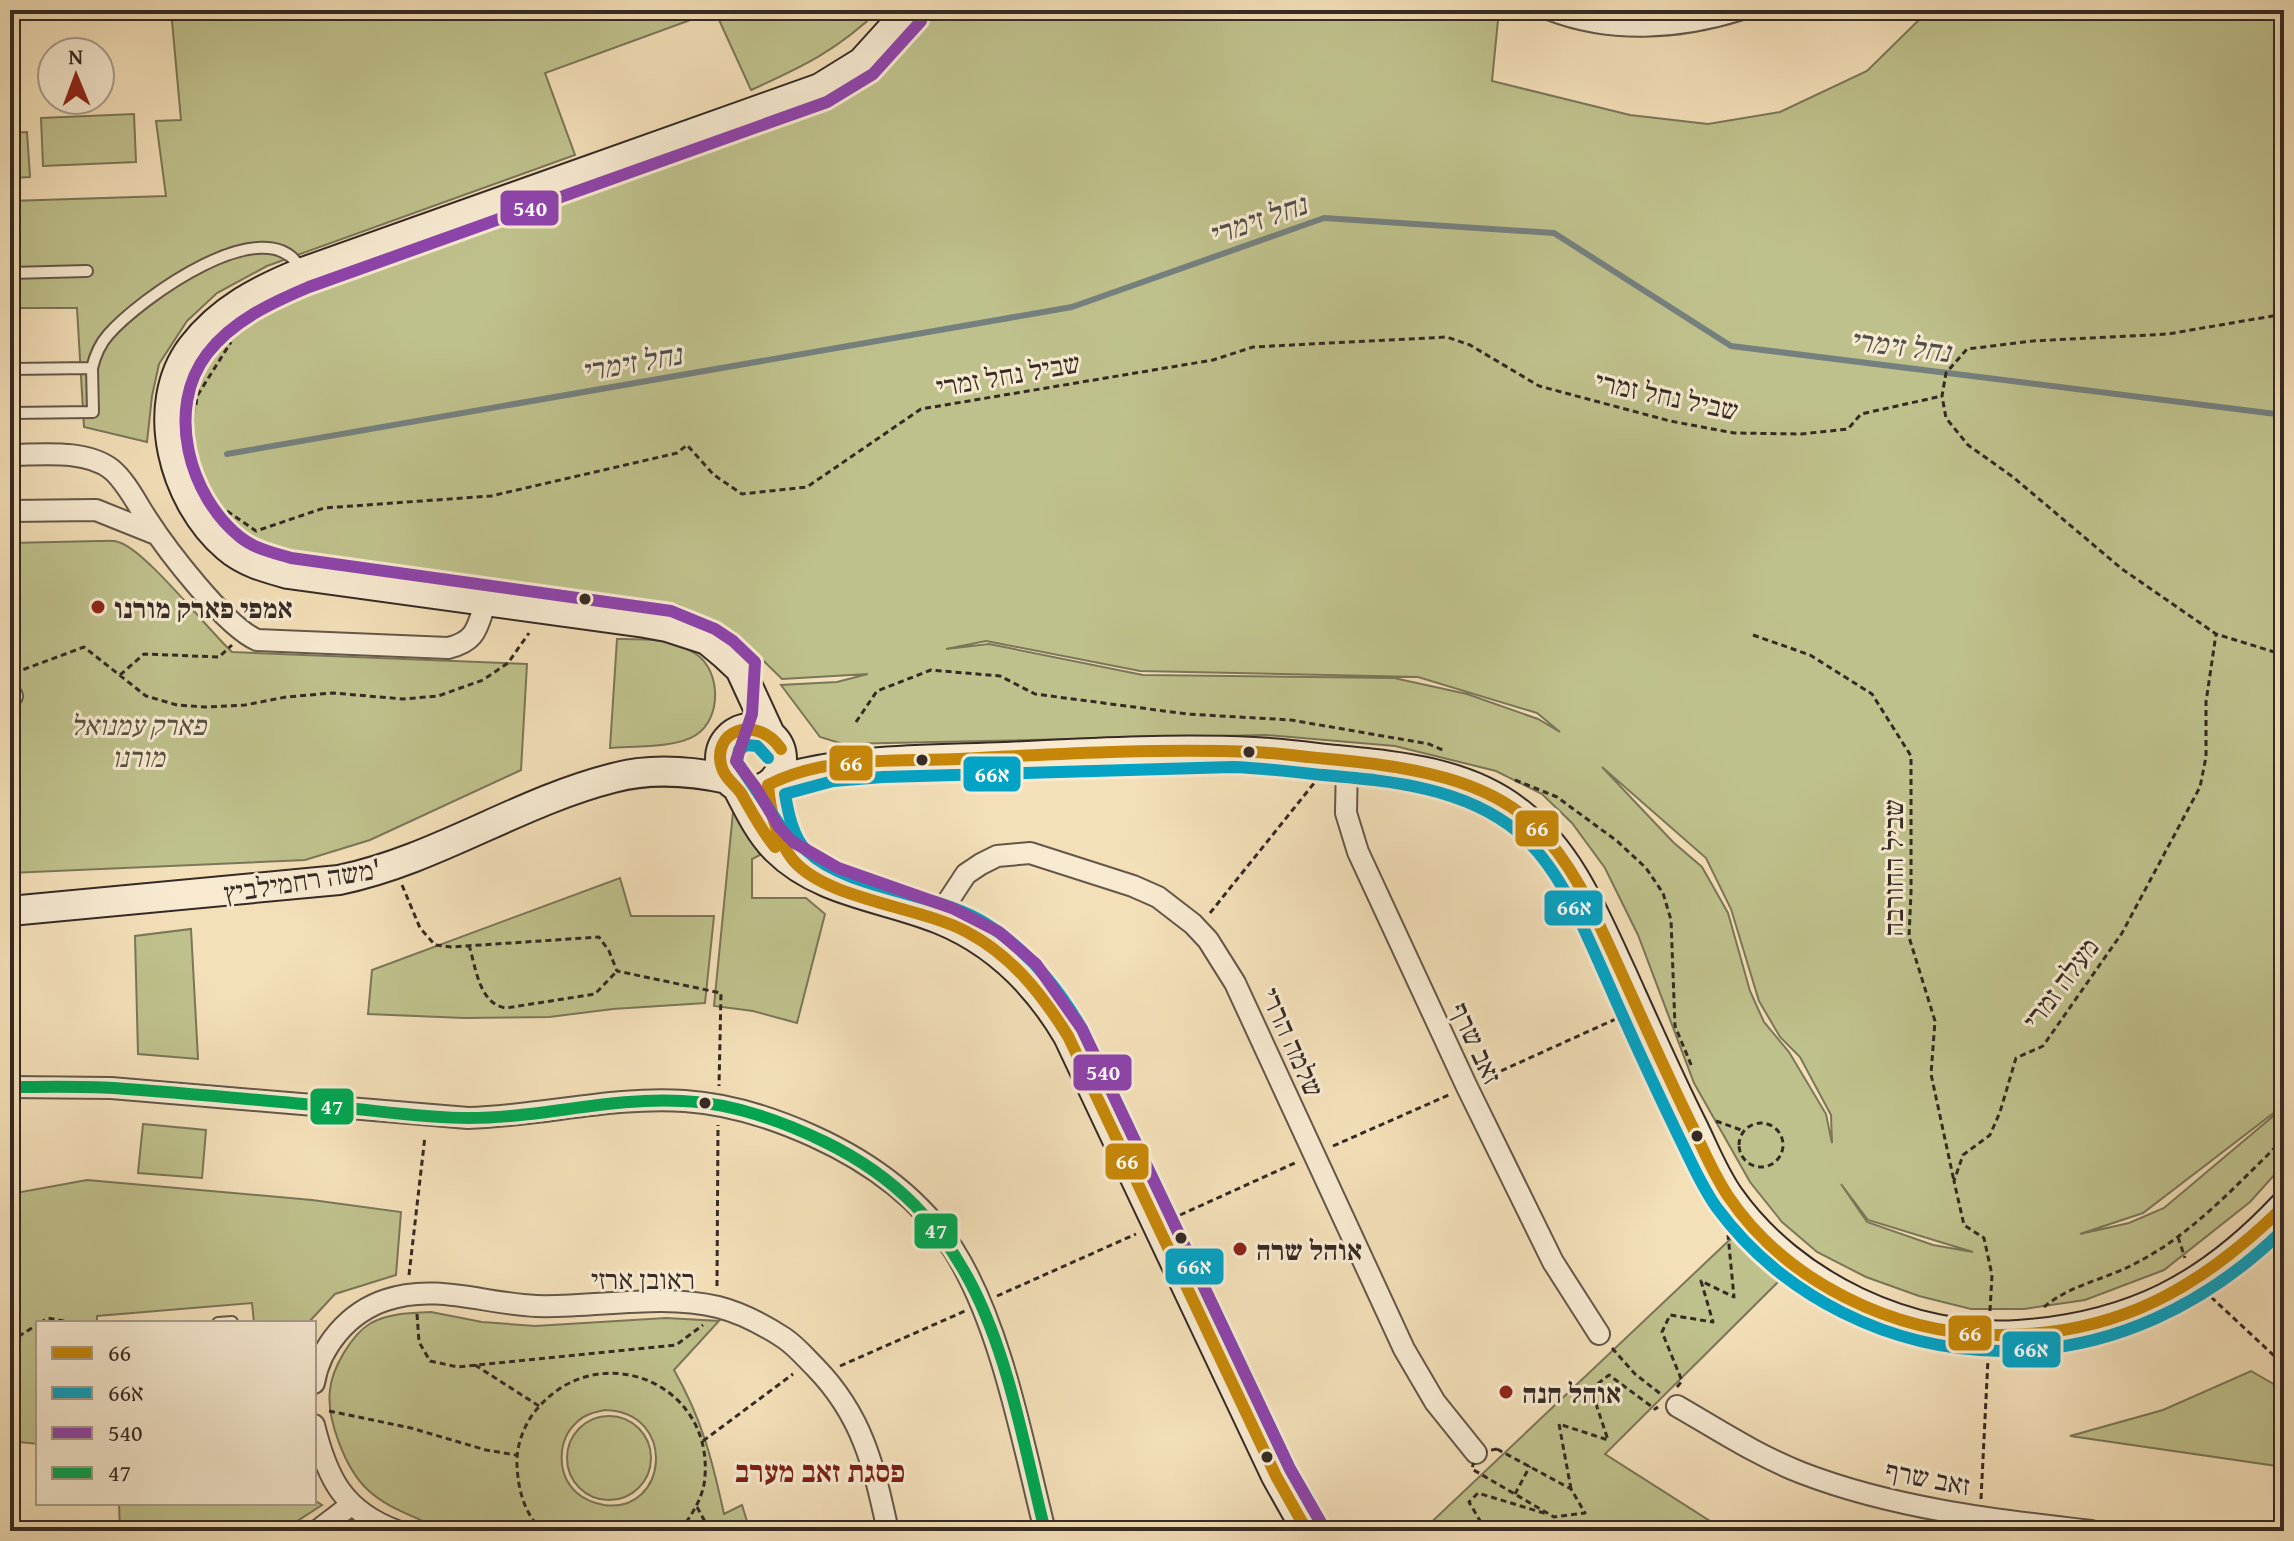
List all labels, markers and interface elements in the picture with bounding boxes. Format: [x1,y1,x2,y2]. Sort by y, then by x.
north arrow [36,36,116,116]
text: N [68,40,84,72]
water label: נחל זימרי [1202,181,1314,256]
line badge: 540 [499,189,560,227]
text: 540 [513,192,547,224]
water label: נחל זימרי [1847,317,1955,373]
water label: נחל זימרי [577,331,687,392]
street label: שביל נחל זמרי [933,341,1083,407]
street label: שביל נחל זמרי [1591,360,1743,430]
place label: אמפי פארק מורנו [114,587,293,628]
unlabelled marker [577,591,593,607]
marker: אמפי פארק מורנו [89,598,107,616]
park label: פארק עמנואל מורנו [70,704,208,777]
line badge: 66 [828,744,874,782]
unlabelled marker [1241,744,1257,760]
text: 66 [840,747,862,779]
unlabelled marker [914,752,930,768]
line badge: 66א [962,755,1022,793]
text: 66א [975,758,1009,790]
street label: שביל החורבה [1872,799,1913,937]
line badge: 66 [1514,809,1560,848]
text: 66 [1526,812,1548,844]
street label: משה רחמילביץ' [221,847,383,913]
line badge: 66א [1543,889,1604,927]
text: 66א [1557,891,1591,923]
street label: מעלה זמרי [2012,928,2108,1038]
street label: שלמה הררי [1251,981,1335,1103]
street label: זאב שרף [1440,995,1514,1091]
line badge: 540 [1072,1053,1133,1092]
text: 540 [1086,1056,1120,1088]
line badge: 47 [309,1087,355,1126]
text: 47 [321,1090,343,1122]
unlabelled marker [697,1095,713,1111]
unlabelled marker [1689,1128,1705,1144]
line badge: 66 [1104,1142,1150,1181]
text: 66 [1116,1145,1138,1177]
line badge: 47 [913,1212,959,1250]
text: 47 [925,1214,947,1246]
place label: אוהל שרה [1256,1229,1362,1270]
unlabelled marker [1173,1230,1189,1246]
marker: אוהל שרה [1231,1240,1249,1258]
line badge: 66א [1164,1247,1225,1286]
text: 66א [1177,1250,1211,1282]
street label: ראובן ארזי [591,1258,695,1299]
line badge: 66 [1947,1314,1993,1352]
text: 66 [1959,1317,1981,1349]
legend [36,1321,316,1505]
line badge: 66א [2001,1330,2062,1369]
text: 66א [2014,1333,2048,1365]
text: 66 [108,1335,131,1370]
place label: אוהל חנה [1522,1372,1621,1413]
text: 66א [108,1375,144,1410]
marker: אוהל חנה [1497,1383,1515,1401]
text: 540 [108,1415,143,1450]
district label: פסגת זאב מערב [735,1449,905,1493]
unlabelled marker [1259,1449,1275,1465]
street label: זאב שרף [1882,1449,1974,1505]
text: 47 [108,1455,131,1490]

